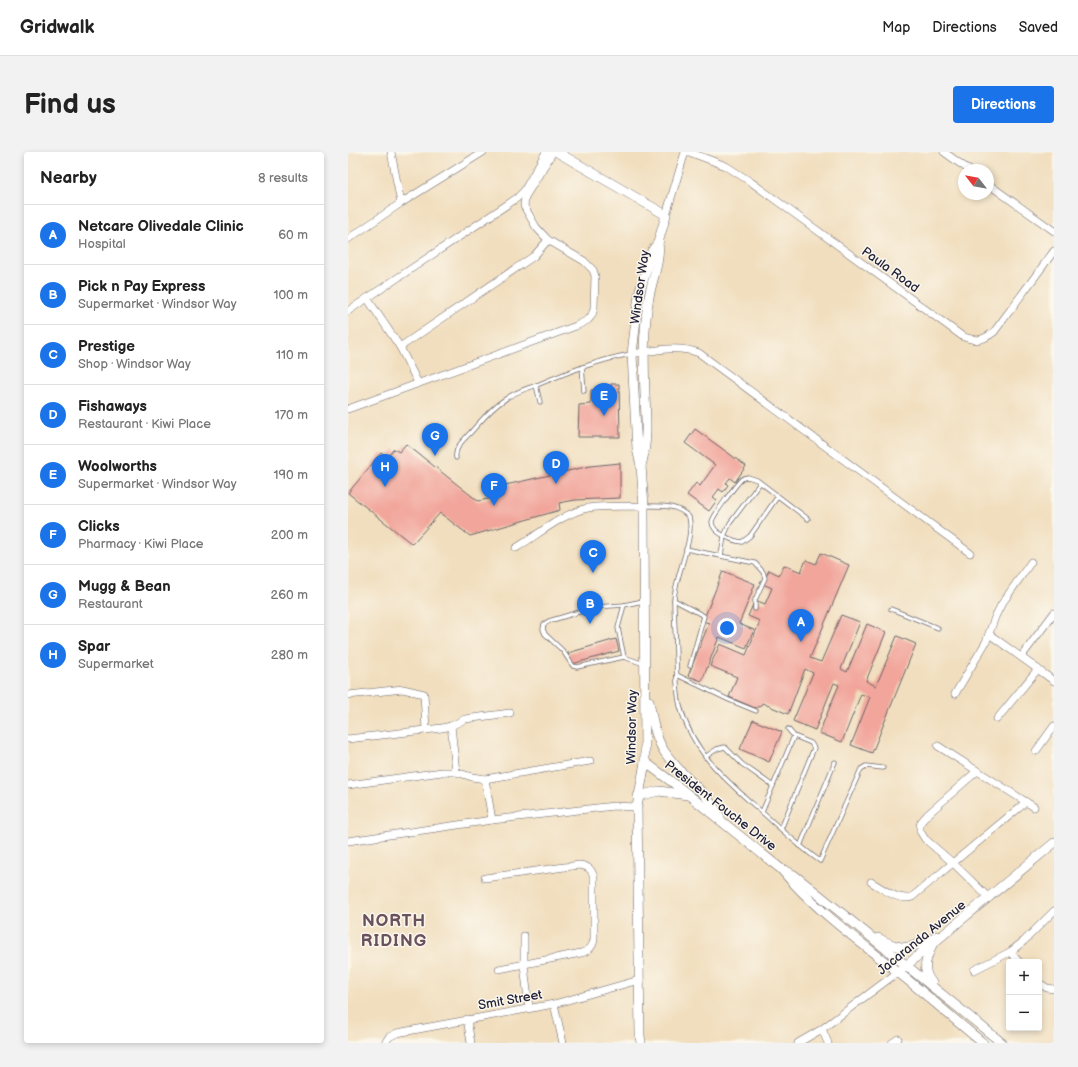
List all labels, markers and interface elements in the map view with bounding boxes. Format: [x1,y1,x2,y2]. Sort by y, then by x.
text: Gridwalk [20,16,95,39]
text: Map [882,19,910,36]
text: Directions [932,19,997,36]
text: Saved [1019,19,1058,36]
button: Directions [953,86,1054,123]
text: Find us [24,88,116,121]
north arrow [958,164,994,200]
text: Nearby [40,168,97,188]
text: 8 results [258,170,308,186]
text: Netcare Olivedale Clinic [78,217,244,236]
text: A [49,227,57,243]
text: 60 m [278,227,308,243]
text: Hospital [78,236,126,252]
street label: Paula Road [858,244,922,296]
street label: Windsor Way [627,249,653,325]
text: Pick n Pay Express [78,277,205,296]
text: B [48,287,58,303]
text: 100 m [273,287,308,303]
text: Supermarket · Windsor Way [78,296,237,312]
text: Prestige [78,337,135,356]
text: C [48,347,58,363]
text: 110 m [276,347,308,363]
text: Shop · Windsor Way [78,356,191,372]
pin: E [591,383,617,416]
text: Fishaways [78,397,147,416]
text: D [48,407,58,423]
text: 170 m [275,407,308,423]
text: Restaurant · Kiwi Place [78,416,211,432]
pin: G [422,423,448,456]
pin: D [543,451,569,484]
pin: H [372,454,398,487]
text: Woolworths [78,457,157,476]
text: E [49,467,57,483]
text: 190 m [274,467,308,483]
pin: F [481,473,507,506]
text: Supermarket · Windsor Way [78,476,237,492]
text: Clicks [78,517,120,536]
text: F [49,527,57,543]
text: 200 m [271,527,308,543]
text: Pharmacy · Kiwi Place [78,536,204,552]
pin: C [580,540,606,573]
text: Mugg & Bean [78,577,171,596]
text: G [48,587,58,603]
text: 260 m [270,587,308,603]
pin: B [577,591,603,624]
text: Restaurant [78,596,143,612]
pin: A [788,609,814,642]
your location [717,618,737,638]
text: Spar [78,637,110,656]
text: H [48,647,58,663]
text: 280 m [271,647,308,663]
text: Supermarket [78,656,154,672]
street label: Windsor Way [623,689,641,765]
street label: President Fouche Drive [661,757,780,855]
street label: Jacaranda Avenue [874,897,969,978]
district label: NORTH RIDING [361,911,427,951]
map controls [1006,959,1042,1031]
button: + [1006,959,1042,995]
street label: Smit Street [477,986,543,1013]
button: − [1006,995,1042,1031]

